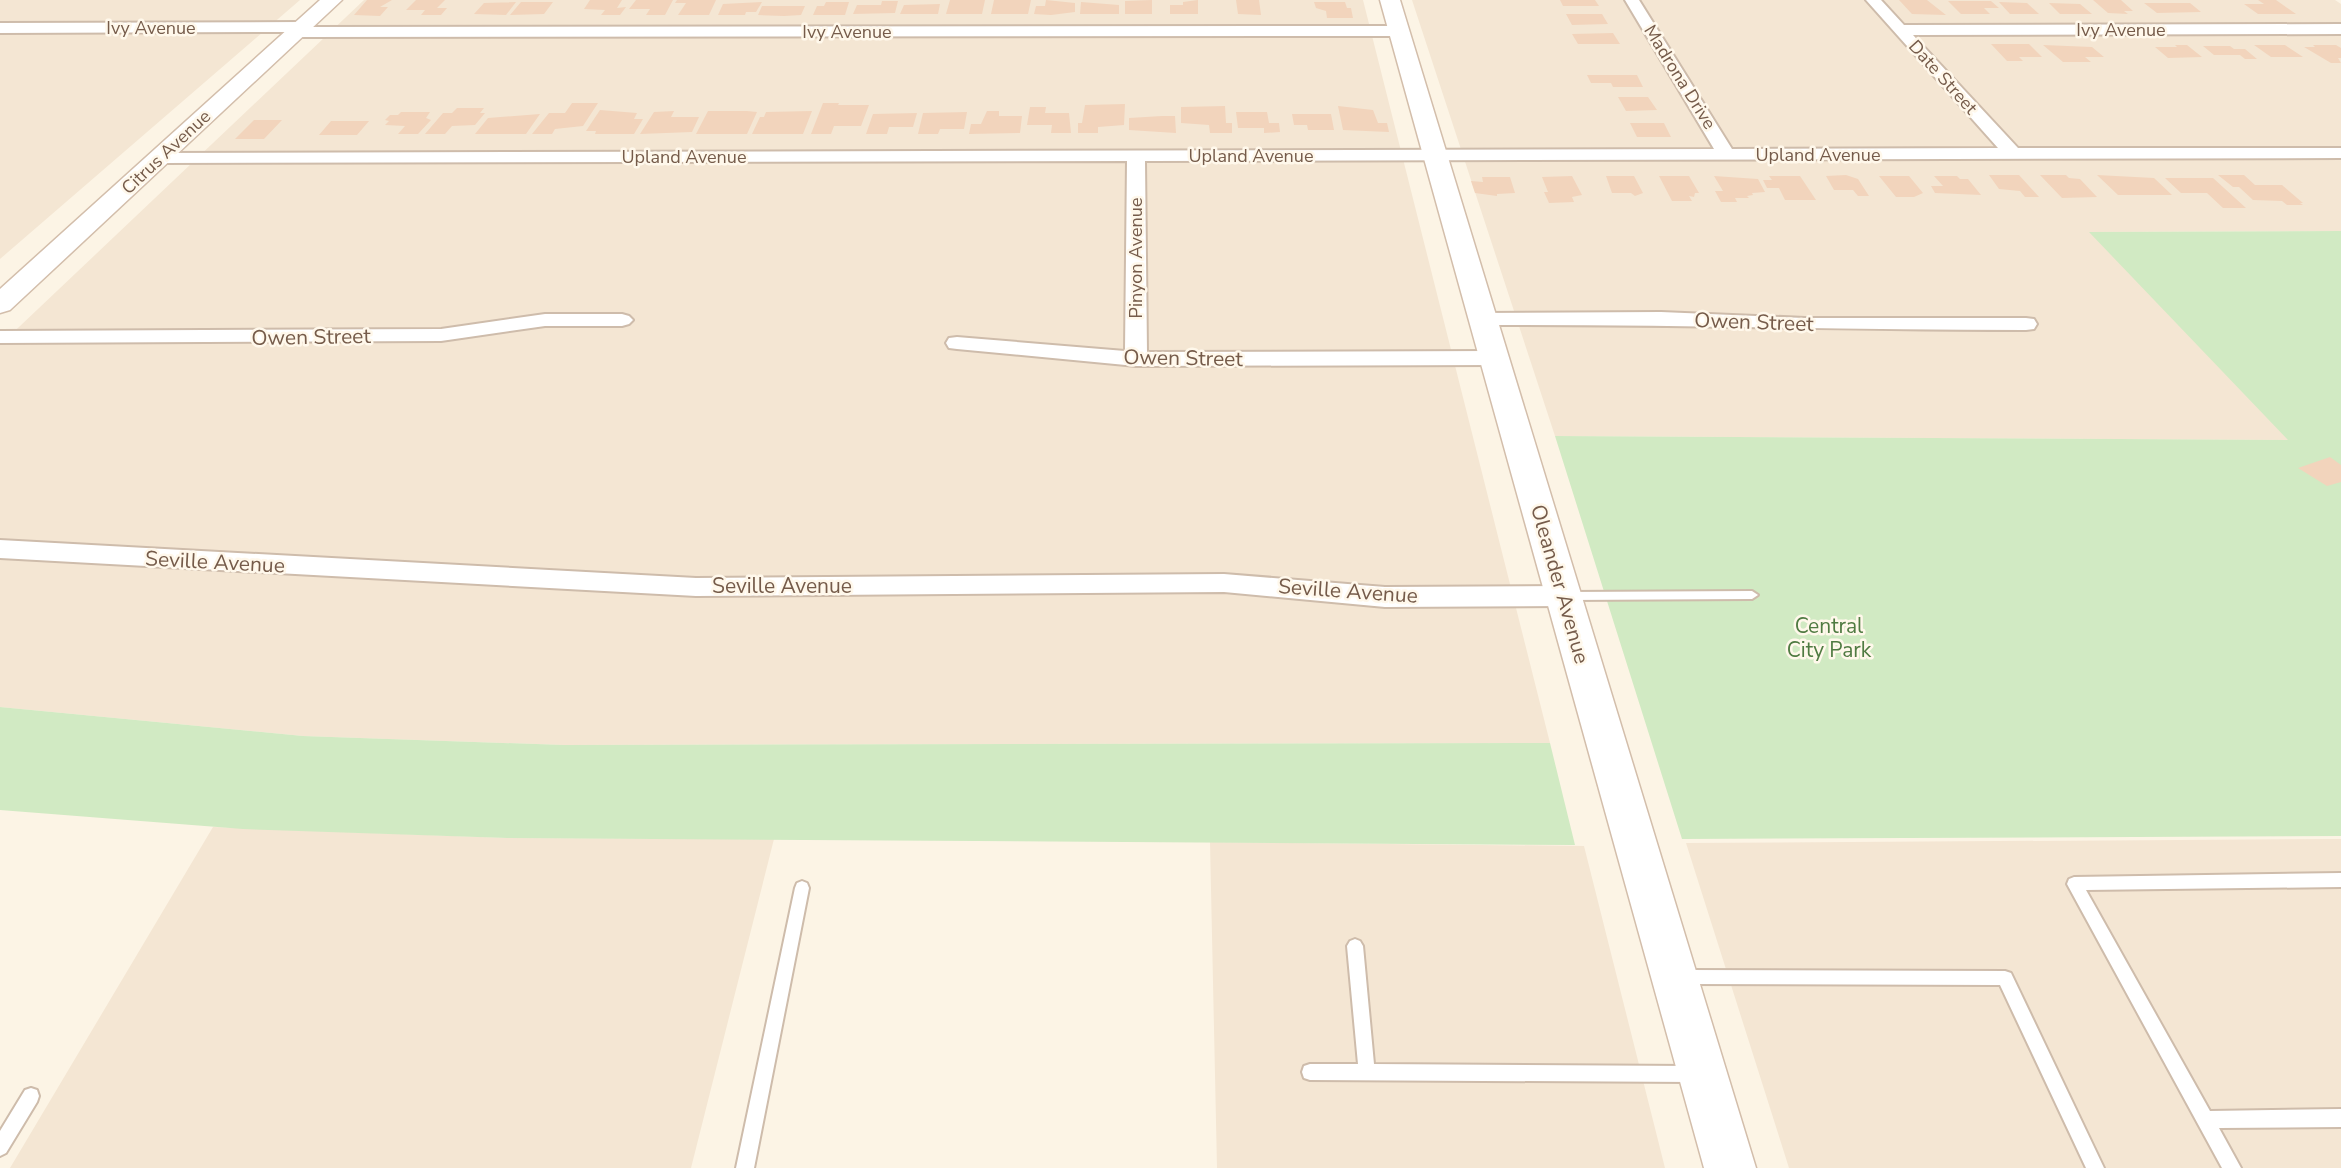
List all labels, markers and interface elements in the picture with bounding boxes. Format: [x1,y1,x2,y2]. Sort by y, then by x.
street label: Ivy Avenue [106,16,196,40]
street label: Ivy Avenue [2076,18,2166,42]
street label: Ivy Avenue [802,20,892,44]
street label: Madrona Drive [1638,20,1722,134]
street label: Date Street [1903,35,1983,120]
street label: Citrus Avenue [116,104,216,200]
street label: Upland Avenue [1755,143,1881,167]
street label: Upland Avenue [1188,144,1314,168]
street label: Upland Avenue [621,145,747,169]
street label: Pinyon Avenue [1124,198,1148,318]
street label: Owen Street [1694,306,1815,338]
street label: Owen Street [251,322,372,352]
street label: Owen Street [1123,343,1244,373]
street label: Oleander Avenue [1524,501,1596,667]
street label: Seville Avenue [144,544,286,580]
street label: Seville Avenue [712,572,852,600]
street label: Seville Avenue [1277,572,1419,610]
park label: Central City Park [1787,612,1872,664]

